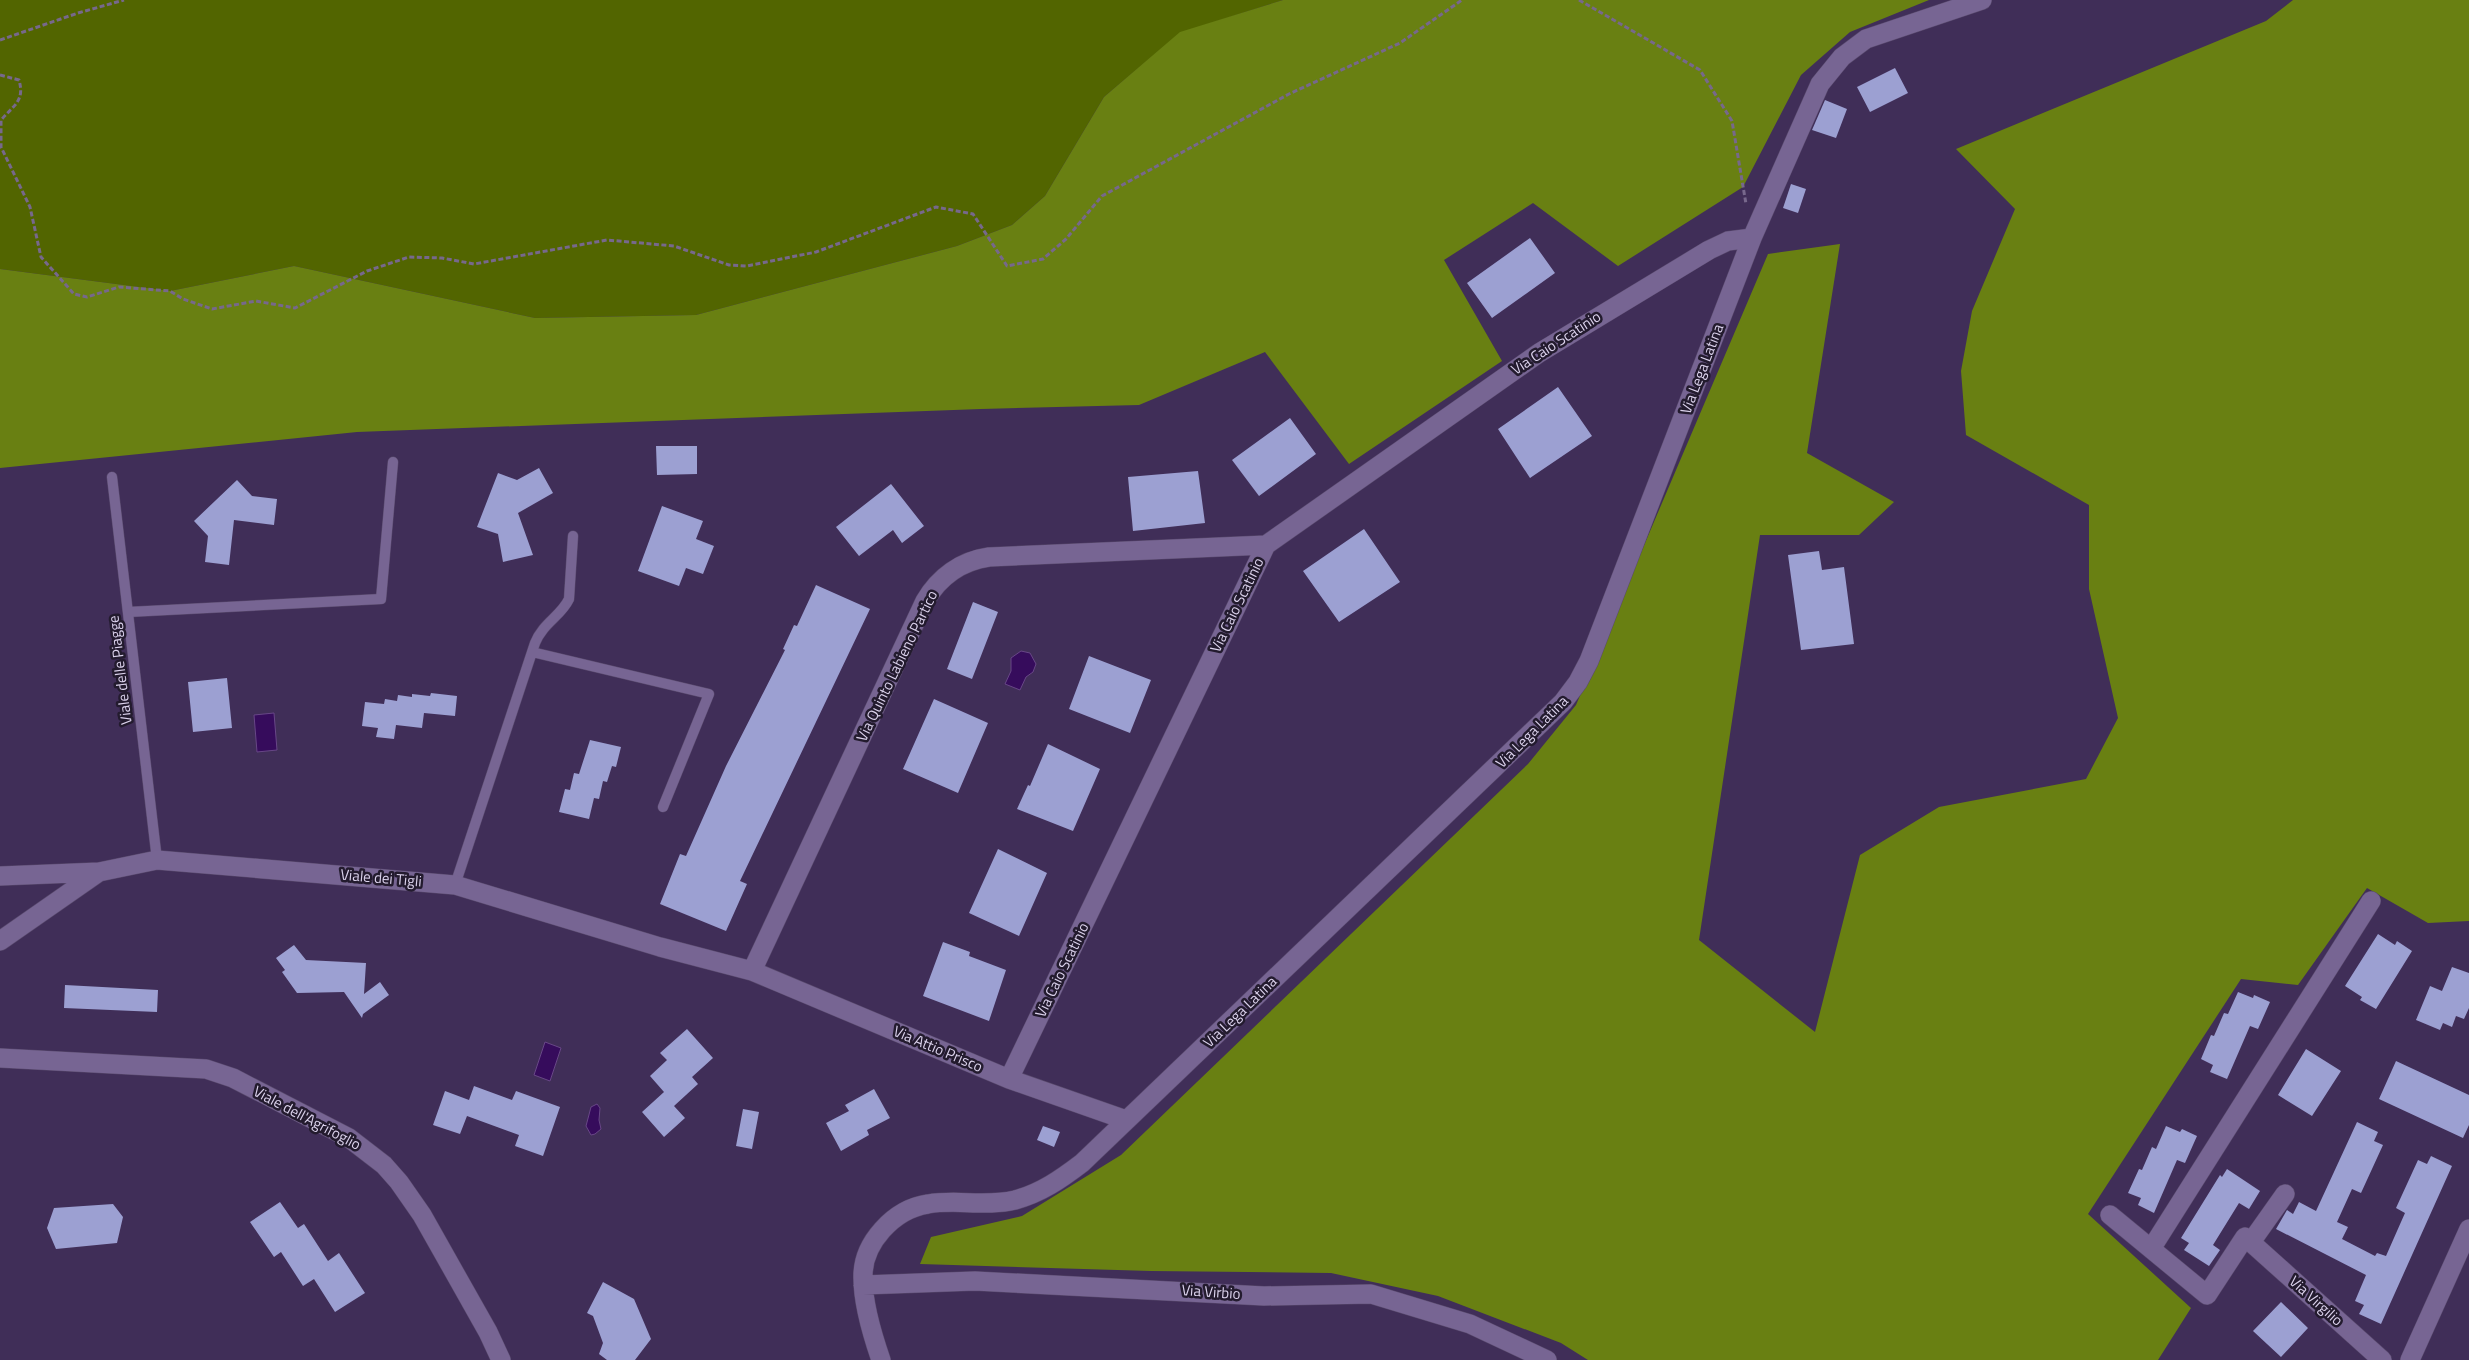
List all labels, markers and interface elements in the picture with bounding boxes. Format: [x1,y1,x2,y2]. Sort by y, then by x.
street label: Via Caio Scatinio [1506,305,1605,380]
street label: Via Lega Latina [1674,320,1729,417]
street label: Via Caio Scatinio [1204,553,1269,656]
street label: Via Quinto Labieno Partico [850,586,943,745]
street label: Viale delle Piagge [101,614,138,726]
street label: Via Lega Latina [1490,690,1574,773]
street label: Viale dei Tigli [339,862,423,893]
street label: Via Caio Scatinio [1029,918,1094,1021]
street label: Via Lega Latina [1198,970,1282,1053]
street label: Via Attio Prisco [890,1019,987,1078]
street label: Viale dell'Agrifoglio [249,1079,365,1156]
street label: Via Virgilio [2284,1270,2348,1331]
street label: Via Virbio [1181,1278,1241,1305]

